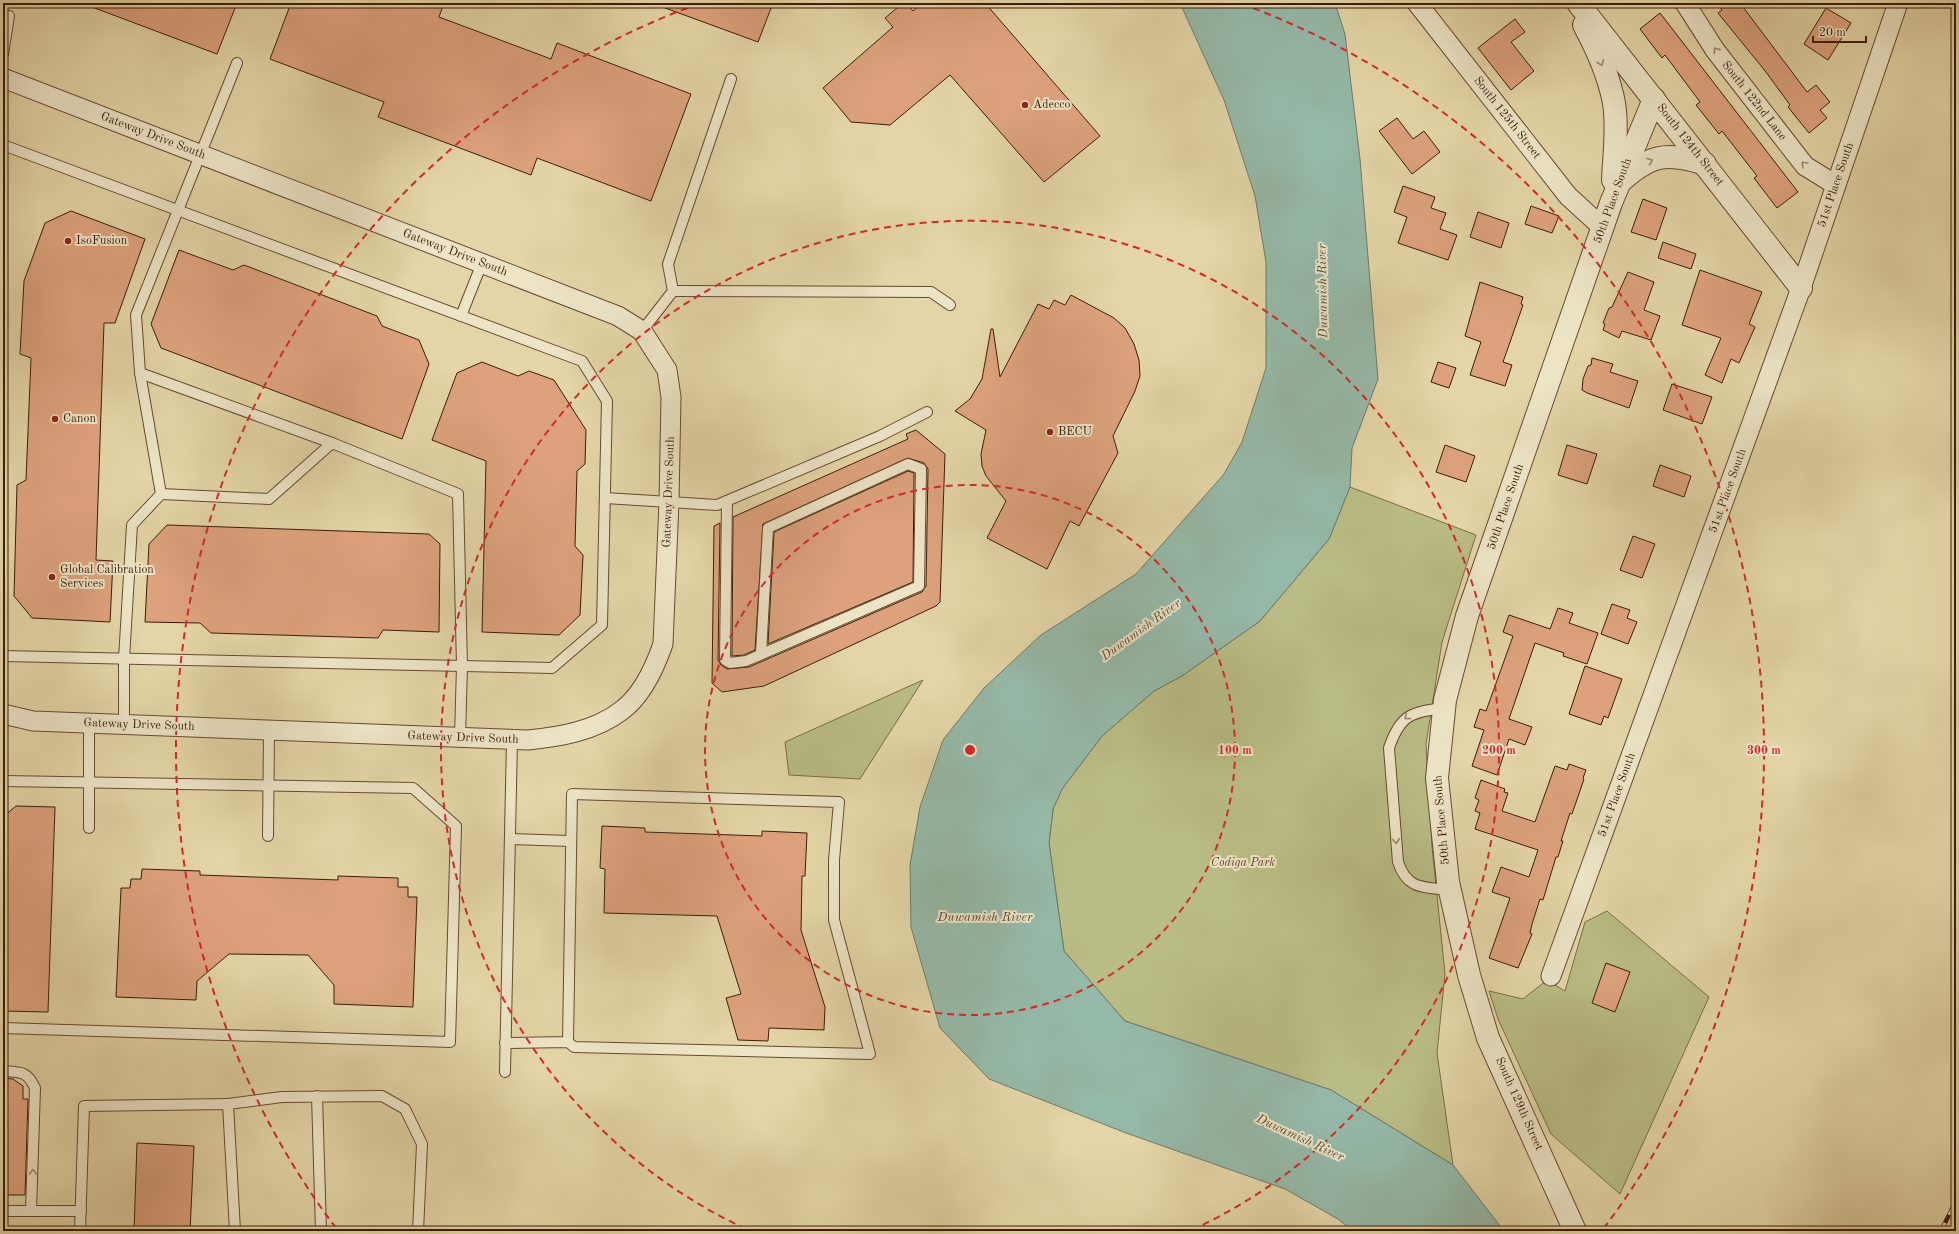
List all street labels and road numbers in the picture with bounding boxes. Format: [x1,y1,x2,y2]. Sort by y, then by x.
street label: South 122nd Lane [1719,59,1789,143]
street label: South 125th Street [1471,74,1544,161]
street label: South 124th Street [1654,102,1726,188]
street label: Gateway Drive South [99,110,208,162]
street label: 51st Place South [1815,140,1856,229]
street label: 50th Place South [1591,156,1634,245]
street label: Gateway Drive South [401,227,510,279]
street label: Gateway Drive South [661,436,677,548]
street label: 51st Place South [1706,447,1749,535]
street label: 50th Place South [1485,462,1526,551]
street label: Gateway Drive South [83,717,195,733]
street label: Gateway Drive South [407,730,519,746]
street label: 51st Place South [1595,751,1638,839]
street label: 50th Place South [1431,774,1452,865]
street label: South 129th Street [1493,1056,1545,1152]

